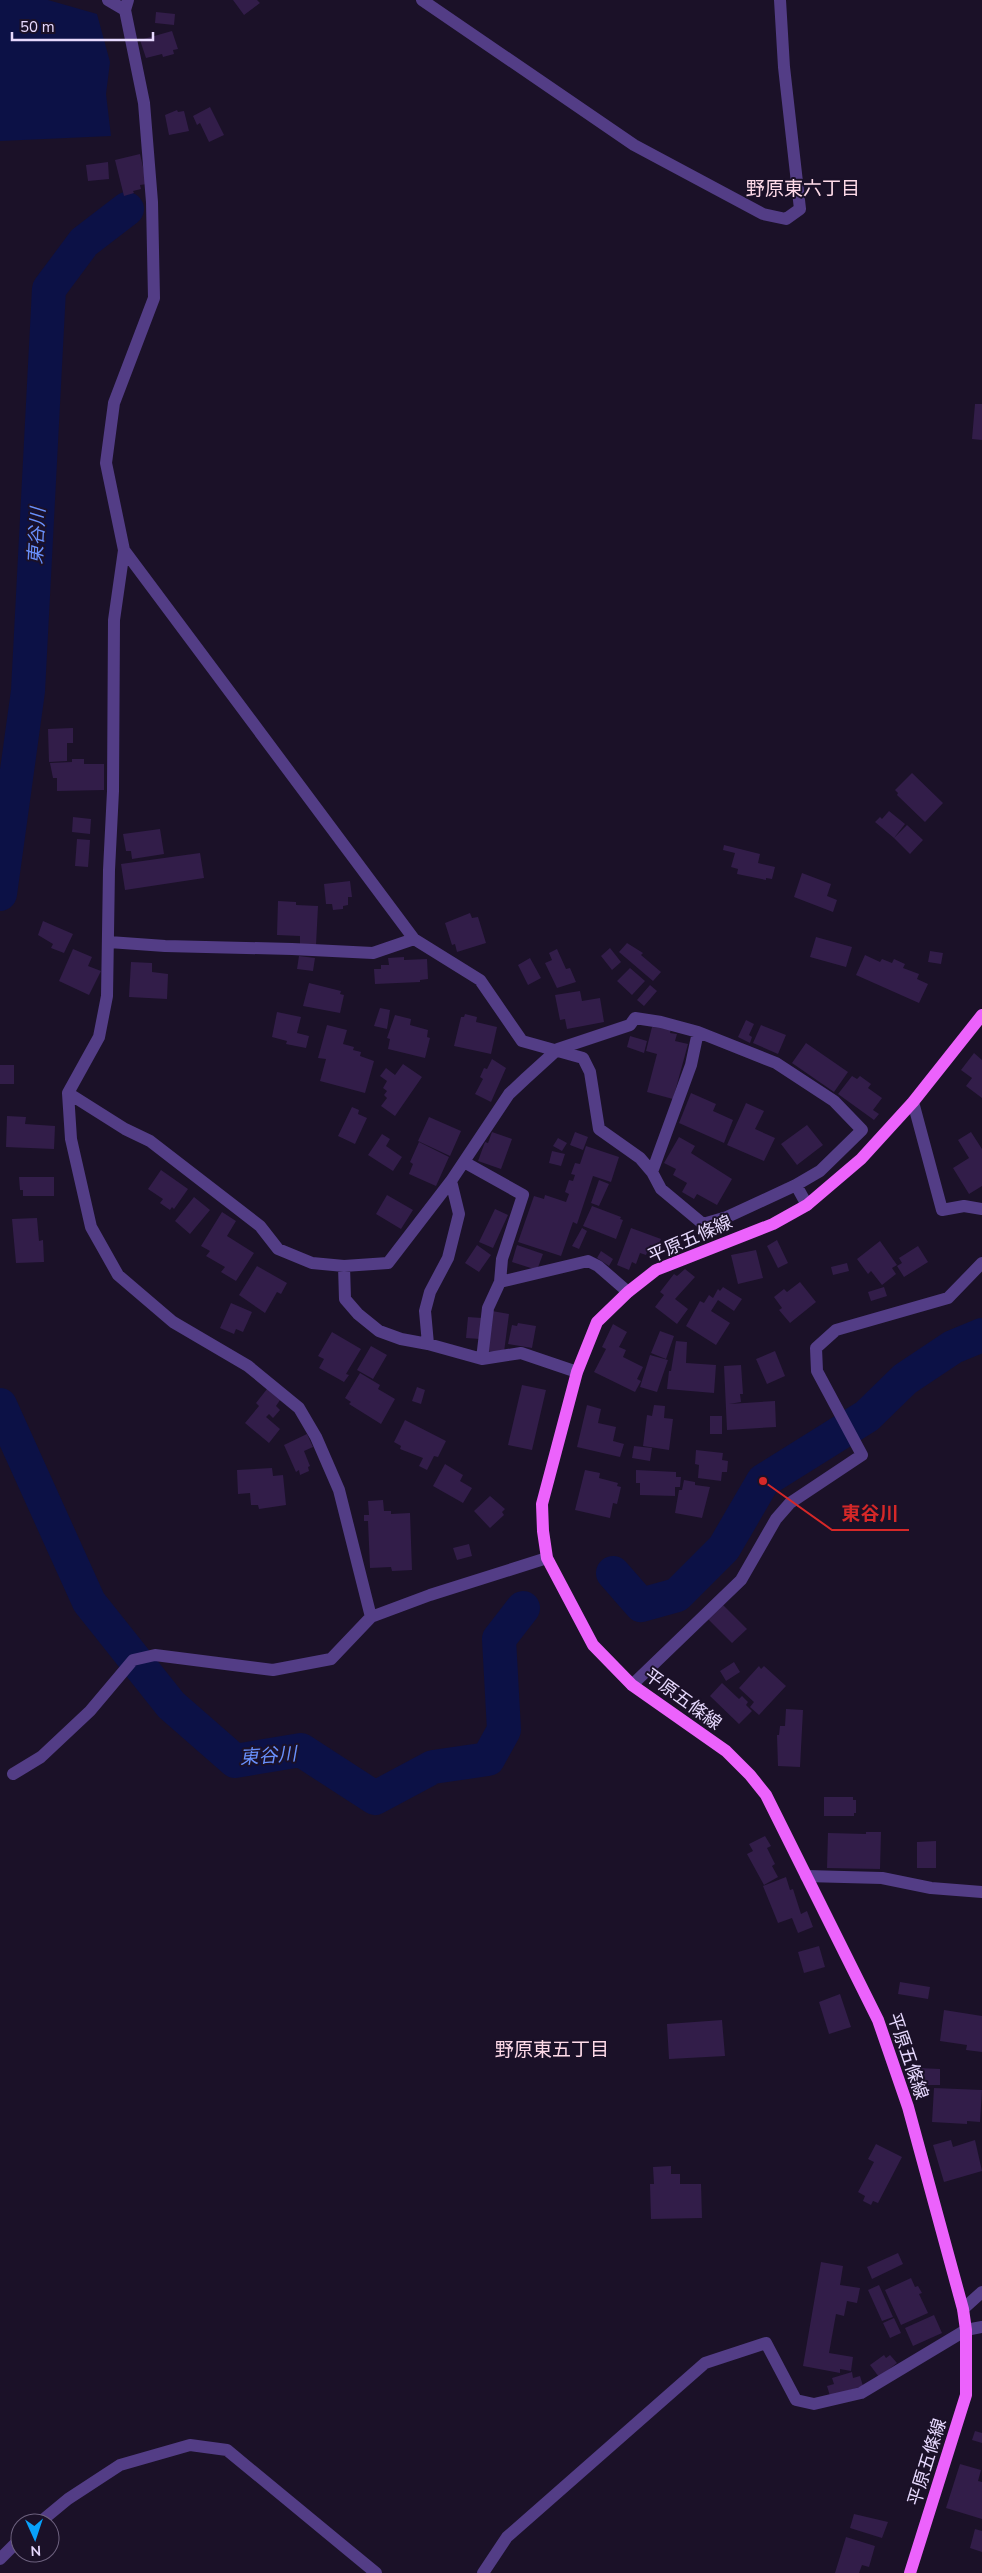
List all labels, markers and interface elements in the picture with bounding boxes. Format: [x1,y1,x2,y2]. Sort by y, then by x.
scale bar [12,10,154,42]
text: 50 m [20,17,55,37]
district label: 野原東六丁目 [746,176,860,202]
water label: 東谷川 [23,505,52,565]
street label: 平原五條線 [644,1210,736,1268]
callout: 東谷川 [832,1496,909,1530]
text: 東谷川 [841,1501,899,1527]
street label: 平原五條線 [640,1663,726,1735]
water label: 東谷川 [239,1741,299,1771]
street label: 平原五條線 [882,2010,934,2102]
district label: 野原東五丁目 [495,2037,609,2063]
street label: 平原五條線 [902,2415,952,2509]
north arrow [10,2513,60,2563]
text: N [30,2541,41,2560]

